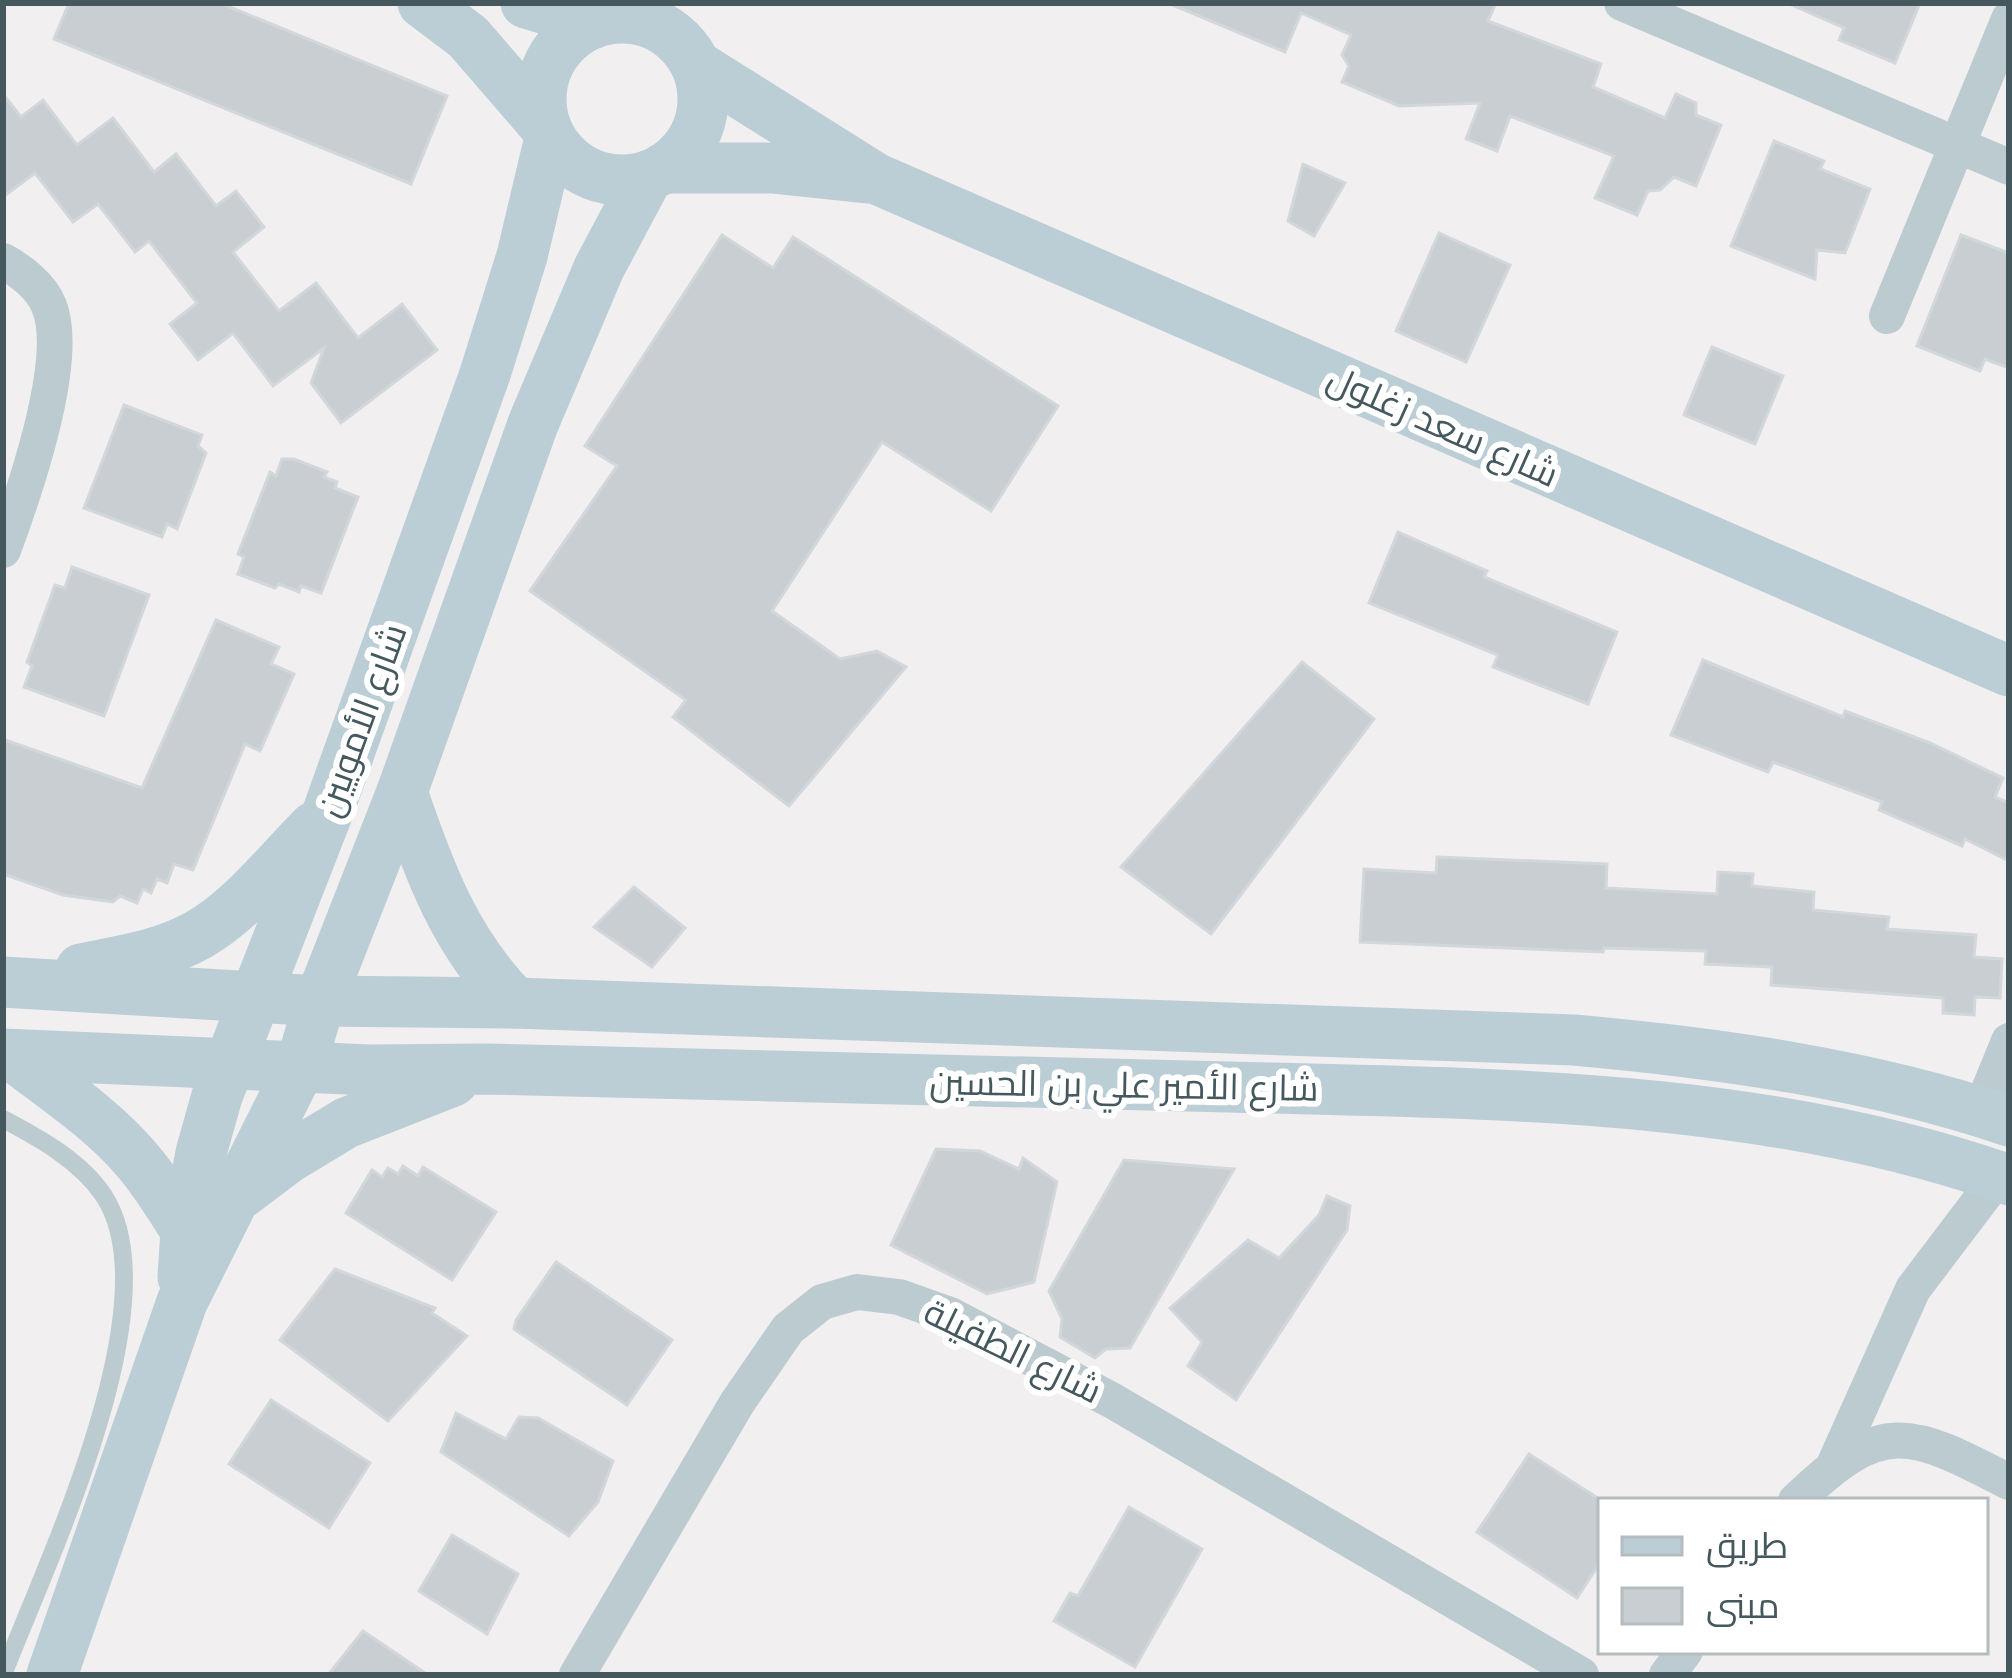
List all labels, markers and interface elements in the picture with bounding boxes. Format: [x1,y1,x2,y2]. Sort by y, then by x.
street label: شارع سعد زغلول [1320,357,1565,499]
street label: شارع الأمويين [307,618,419,823]
street label: شارع الأمير علي بن الحسين [929,1061,1319,1117]
street label: شارع الطفيلة [916,1291,1108,1415]
legend [1598,1498,1988,1654]
text: طريق [1706,1525,1788,1568]
text: مبنى [1706,1585,1780,1627]

